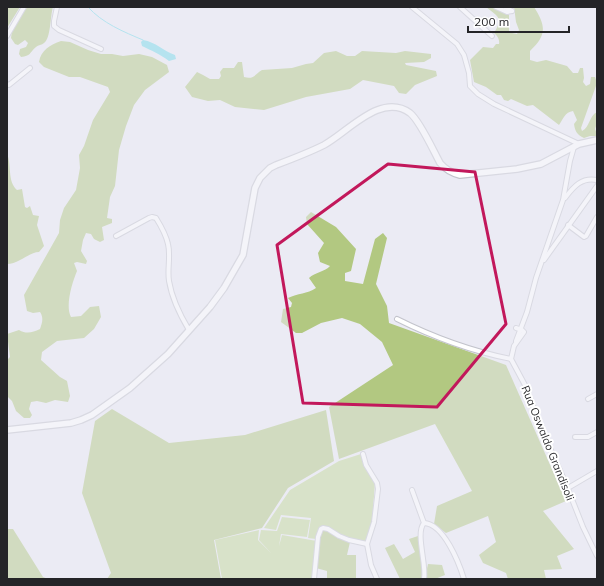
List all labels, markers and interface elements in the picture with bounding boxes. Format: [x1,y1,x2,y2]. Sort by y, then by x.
scale bar [468,8,569,34]
text: 200 m [474,14,509,29]
street label: Rua Oswaldo Grandisoli [518,383,578,503]

